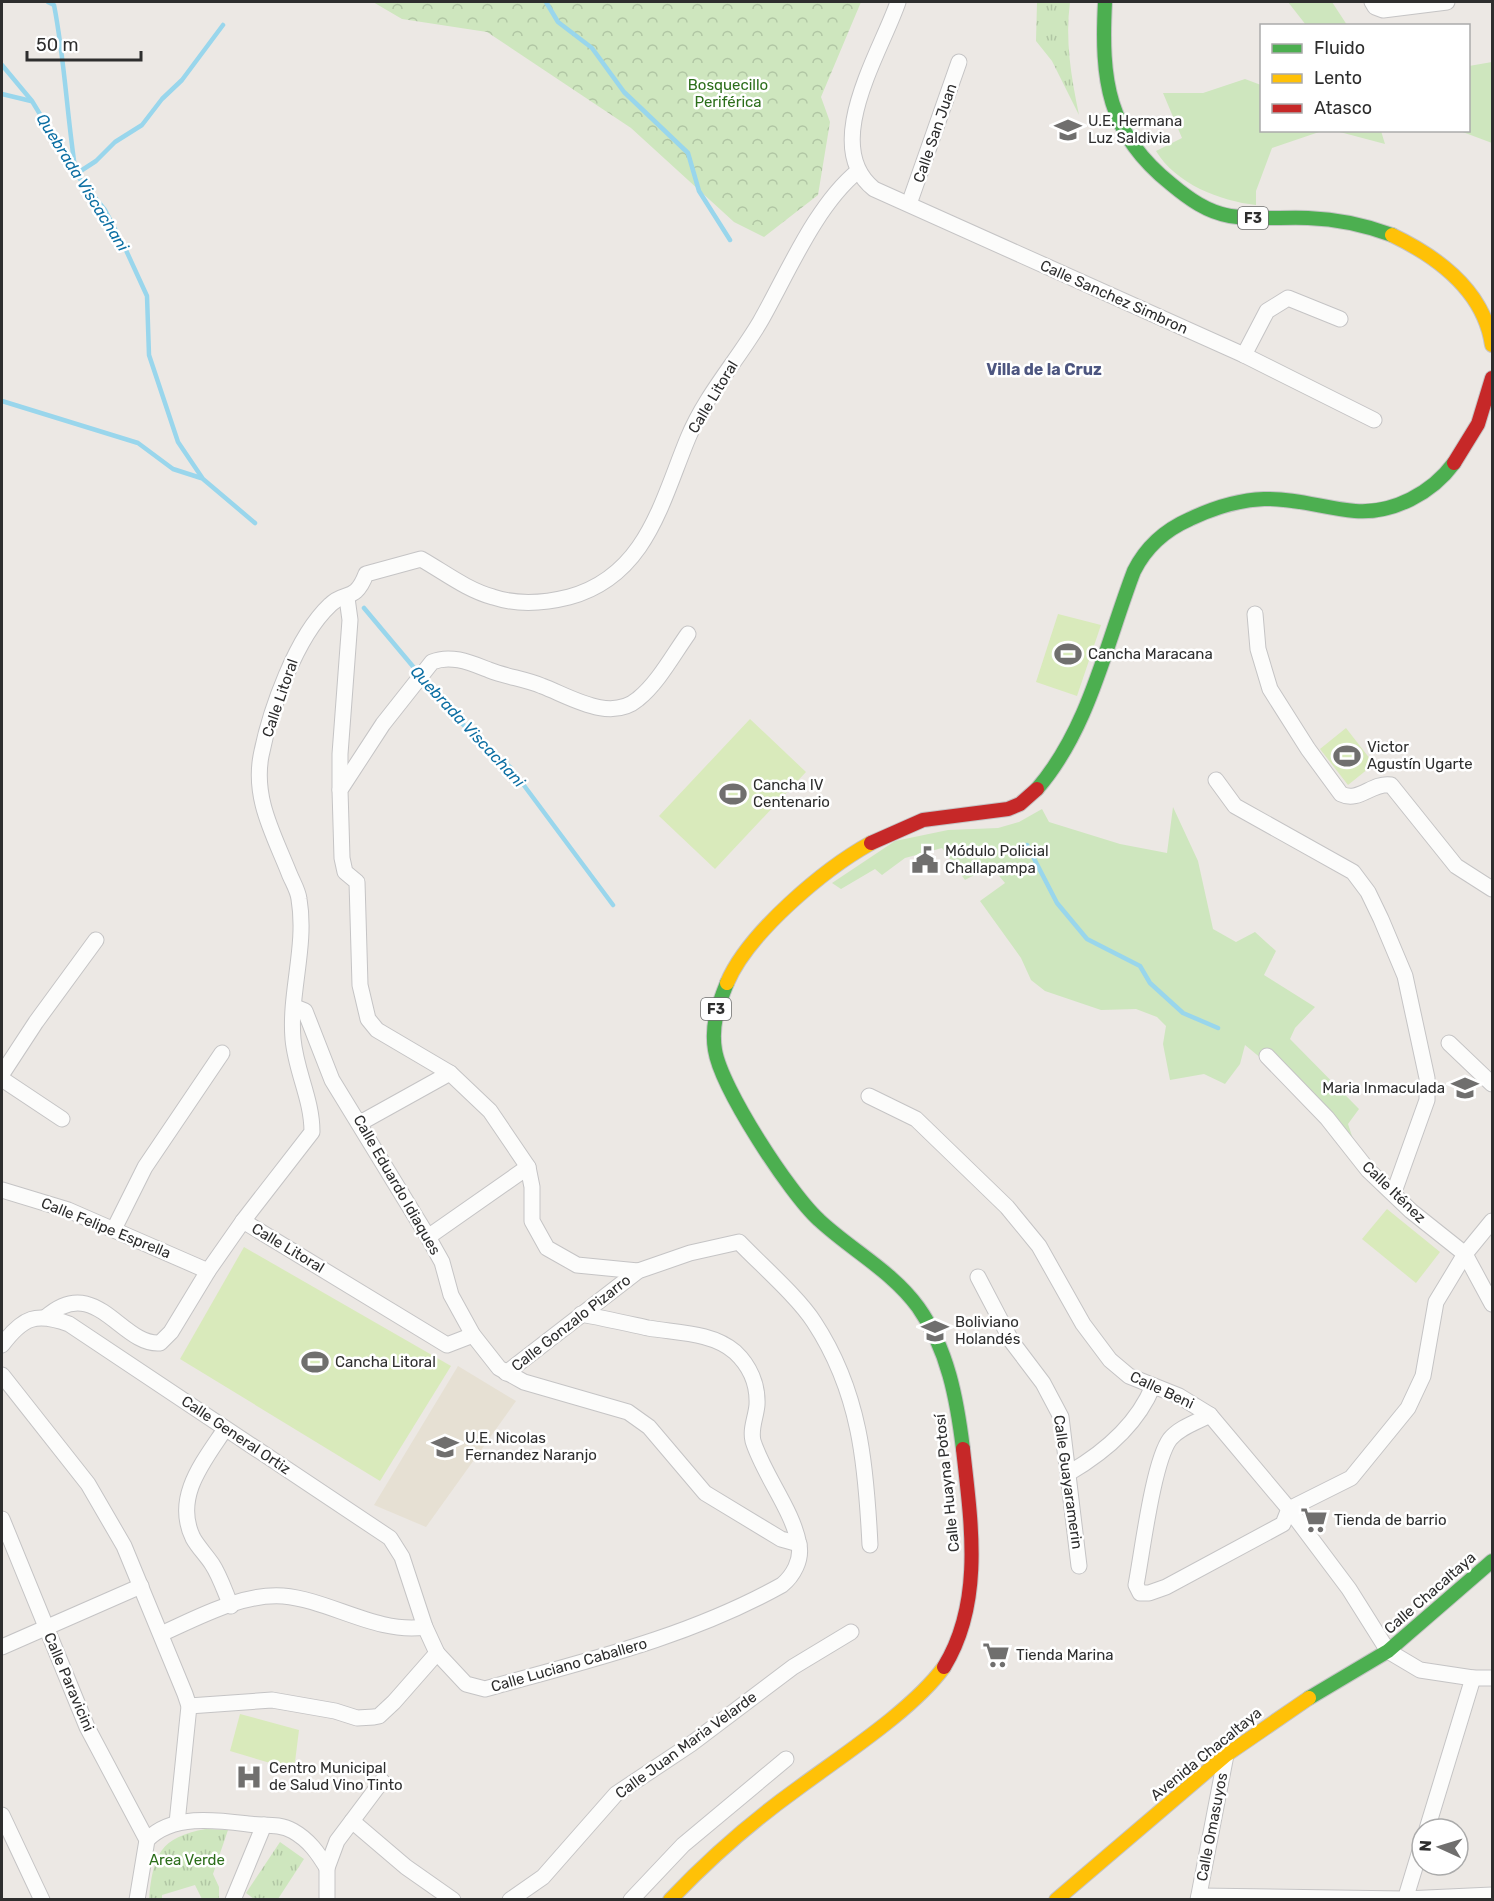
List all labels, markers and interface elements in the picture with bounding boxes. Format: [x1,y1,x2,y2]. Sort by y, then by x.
scale bar [27,24,141,62]
legend [1260,24,1470,132]
text: 50 m [36,34,79,56]
text: Fluido [1314,37,1365,59]
text: Lento [1314,67,1362,89]
park label: Bosquecillo Periférica [688,76,768,111]
street label: Calle San Juan [910,81,960,185]
text: Atasco [1314,97,1372,119]
water label: Quebrada Viscachani [32,110,133,256]
place label: U.E. Hermana Luz Saldivia [1088,112,1182,147]
school or university icon: U.E. Hermana Luz Saldivia [1053,115,1083,145]
road number: F3 [1238,207,1268,229]
street label: Calle Sanchez Simbron [1037,256,1191,338]
street label: Calle Litoral [684,357,742,437]
district label: Villa de la Cruz [986,360,1102,379]
sports icon: Cancha Maracana [1053,639,1083,669]
place label: Cancha Maracana [1088,645,1213,663]
street label: Calle Litoral [258,656,302,740]
water label: Quebrada Viscachani [406,662,530,792]
place label: Victor Agustín Ugarte [1367,738,1473,773]
sports icon: Victor Agustín Ugarte [1332,741,1362,771]
place label: Cancha IV Centenario [753,776,830,811]
sports icon: Cancha IV Centenario [718,779,748,809]
place label: Módulo Policial Challapampa [945,842,1049,877]
public building icon: Módulo Policial Challapampa [910,845,940,875]
road number: F3 [701,998,731,1020]
school or university icon: Maria Inmaculada [1450,1073,1480,1103]
place label: Maria Inmaculada [1322,1079,1445,1097]
street label: Calle Eduardo Idiaques [350,1112,445,1258]
street label: Calle Iténez [1359,1157,1430,1227]
street label: Calle Felipe Esprella [39,1194,173,1262]
street label: Calle Litoral [248,1219,328,1277]
street label: Calle Gonzalo Pizarro [508,1271,634,1375]
place label: Boliviano Holandés [955,1313,1021,1348]
school or university icon: Boliviano Holandés [920,1316,950,1346]
sports icon: Cancha Litoral [300,1347,330,1377]
place label: Cancha Litoral [335,1353,436,1371]
street label: Calle Beni [1127,1367,1197,1413]
street label: Calle General Ortiz [178,1392,294,1478]
street label: Calle Huayna Potosí [931,1412,963,1553]
street label: Calle Guayaramerin [1050,1414,1086,1550]
place label: U.E. Nicolas Fernandez Naranjo [465,1429,597,1464]
school or university icon: U.E. Nicolas Fernandez Naranjo [430,1432,460,1462]
supermarket icon: Tienda de barrio [1299,1505,1329,1535]
place label: Tienda de barrio [1334,1511,1447,1529]
street label: Calle Chacaltaya [1381,1548,1479,1638]
street label: Calle Paravicini [40,1630,98,1734]
street label: Calle Luciano Caballero [489,1634,649,1696]
supermarket icon: Tienda Marina [981,1640,1011,1670]
place label: Tienda Marina [1016,1646,1114,1664]
street label: Calle Juan Maria Velarde [612,1688,760,1802]
street label: Avenida Chacaltaya [1147,1704,1265,1804]
place label: Centro Municipal de Salud Vino Tinto [269,1759,403,1794]
hospital icon: Centro Municipal de Salud Vino Tinto [234,1762,264,1792]
street label: Calle Omasuyos [1193,1771,1231,1883]
north arrow [1410,1817,1470,1877]
text: N [1416,1840,1435,1852]
park label: Area Verde [149,1851,225,1869]

